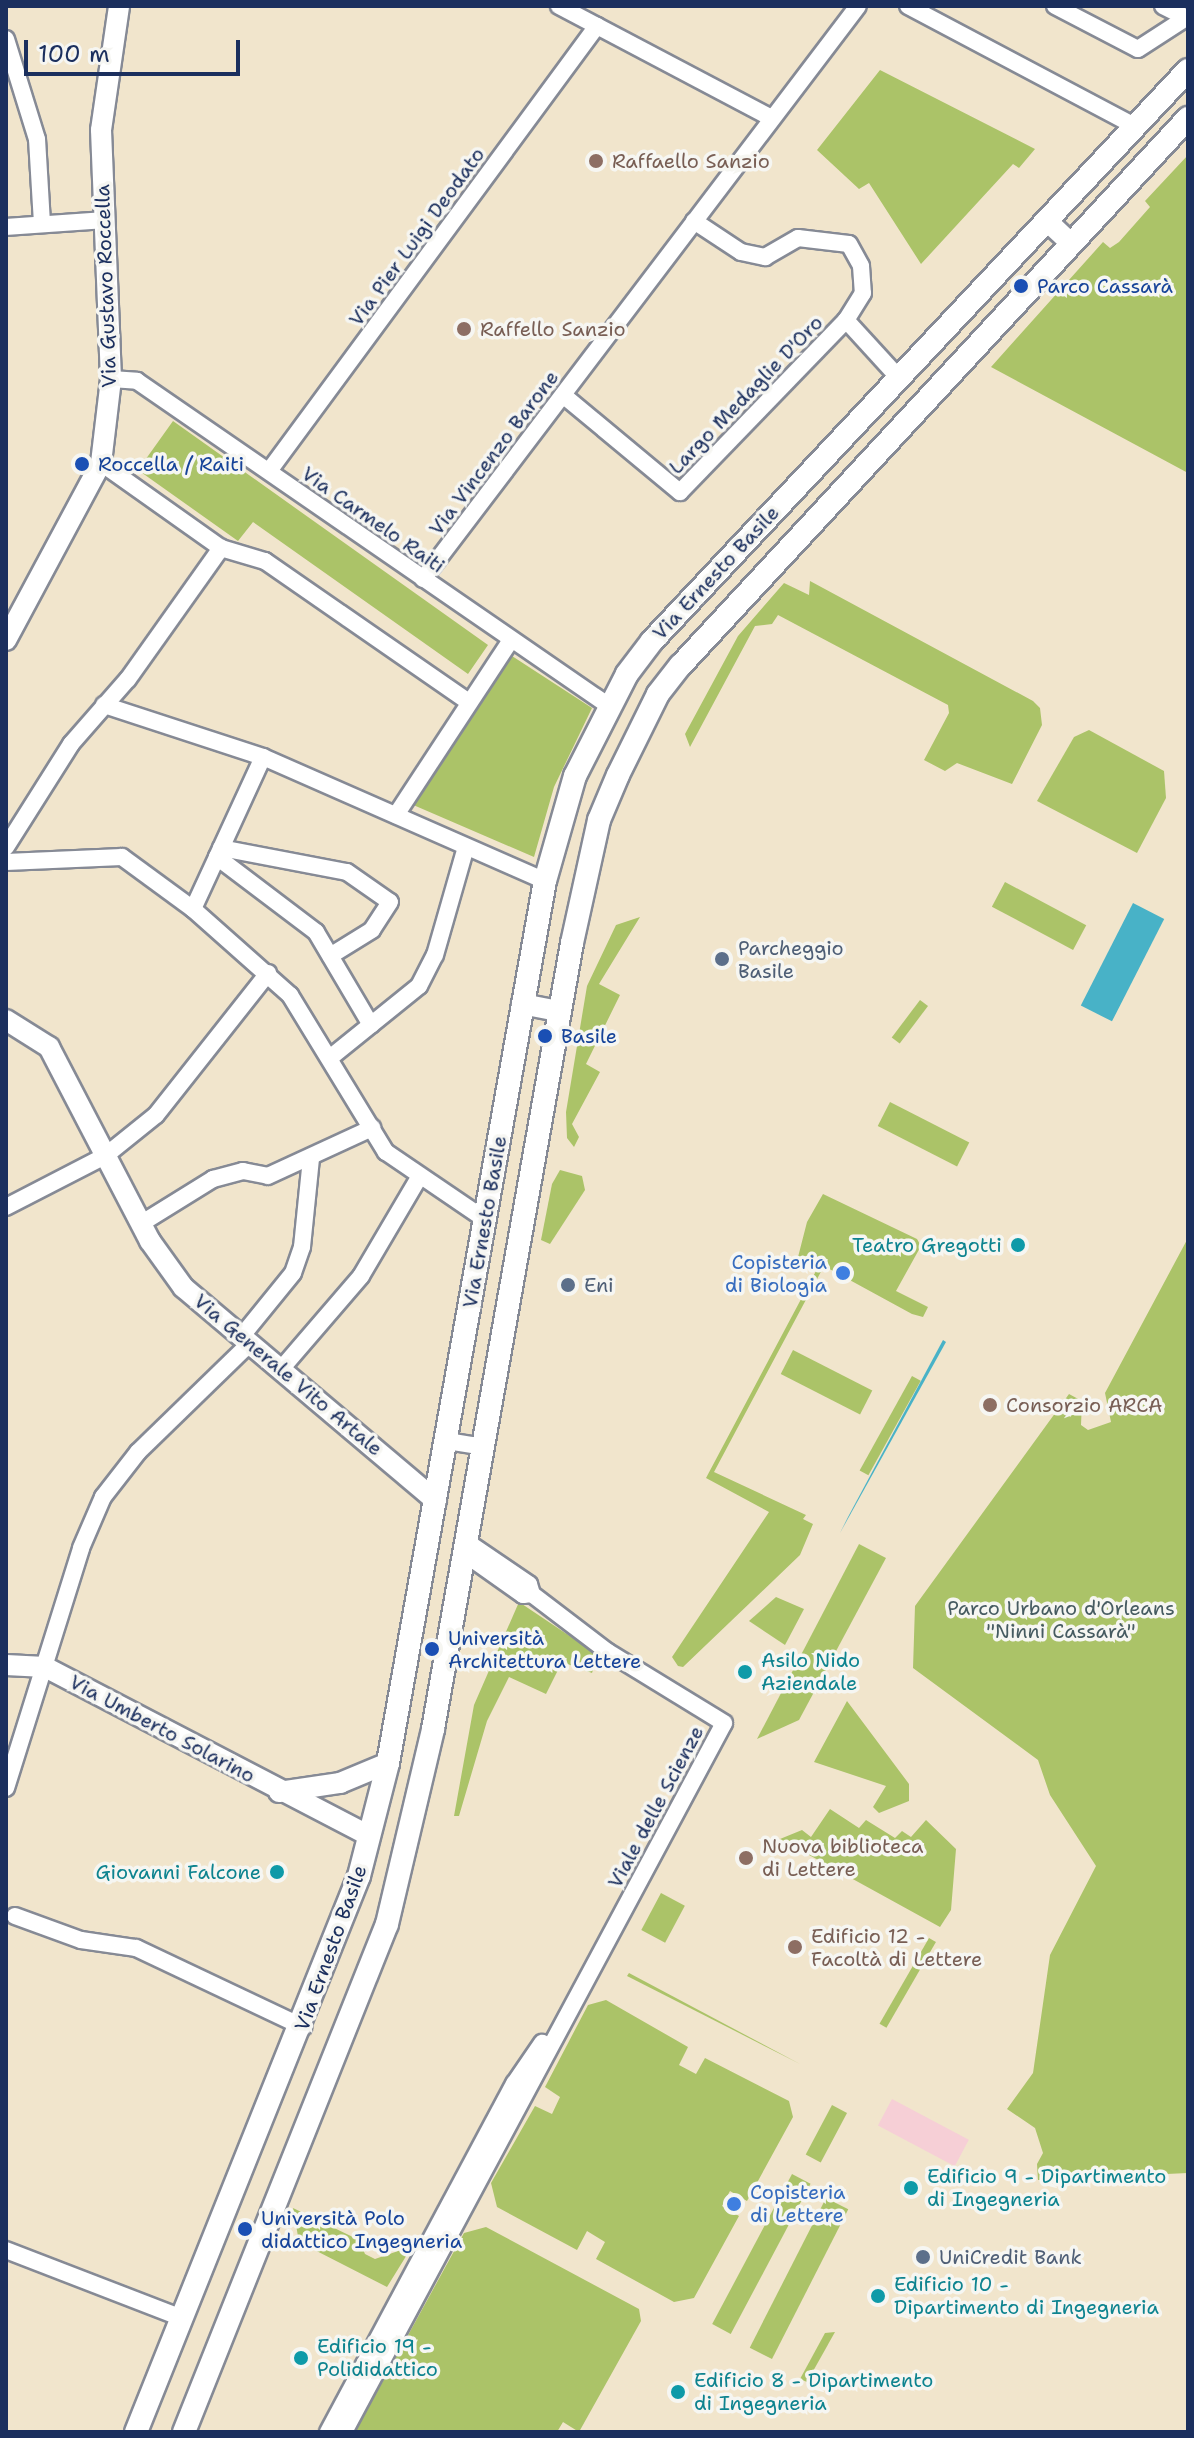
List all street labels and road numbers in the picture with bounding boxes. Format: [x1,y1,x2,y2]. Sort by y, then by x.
street label: Via Pier Luigi Deodato [344,143,490,331]
street label: Via Gustavo Roccella [90,184,122,388]
street label: Largo Medaglie D'Oro [664,311,828,479]
street label: Via Vincenzo Barone [424,366,564,540]
street label: Via Carmelo Raiti [297,462,449,578]
street label: Via Ernesto Basile [648,501,784,645]
street label: Via Ernesto Basile [458,1134,512,1310]
street label: Via Generale Vito Artale [189,1289,387,1461]
street label: Via Umberto Solarino [65,1670,259,1788]
street label: Viale delle Scienze [603,1722,709,1892]
street label: Via Ernesto Basile [290,1862,372,2034]

